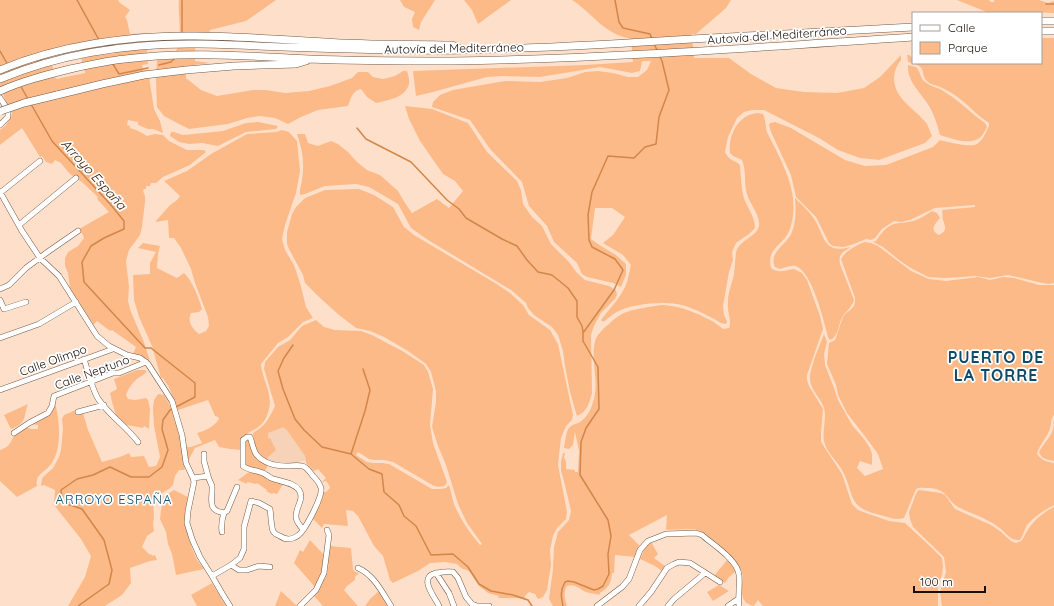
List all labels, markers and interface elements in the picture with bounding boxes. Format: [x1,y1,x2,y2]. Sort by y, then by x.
legend [912,12,1042,64]
text: Calle [948,20,976,35]
street label: Autovía del Mediterráneo [707,23,847,47]
street label: Autovía del Mediterráneo [384,39,524,57]
text: Parque [948,40,988,55]
water label: Arroyo España [58,135,131,213]
street label: Calle Olimpo [17,341,89,379]
district label: PUERTO DE LA TORRE [948,347,1044,385]
street label: Calle Neptuno [53,352,131,392]
district label: ARROYO ESPAÑA [56,491,172,507]
scale bar [914,568,985,594]
text: 100 m [920,574,953,589]

